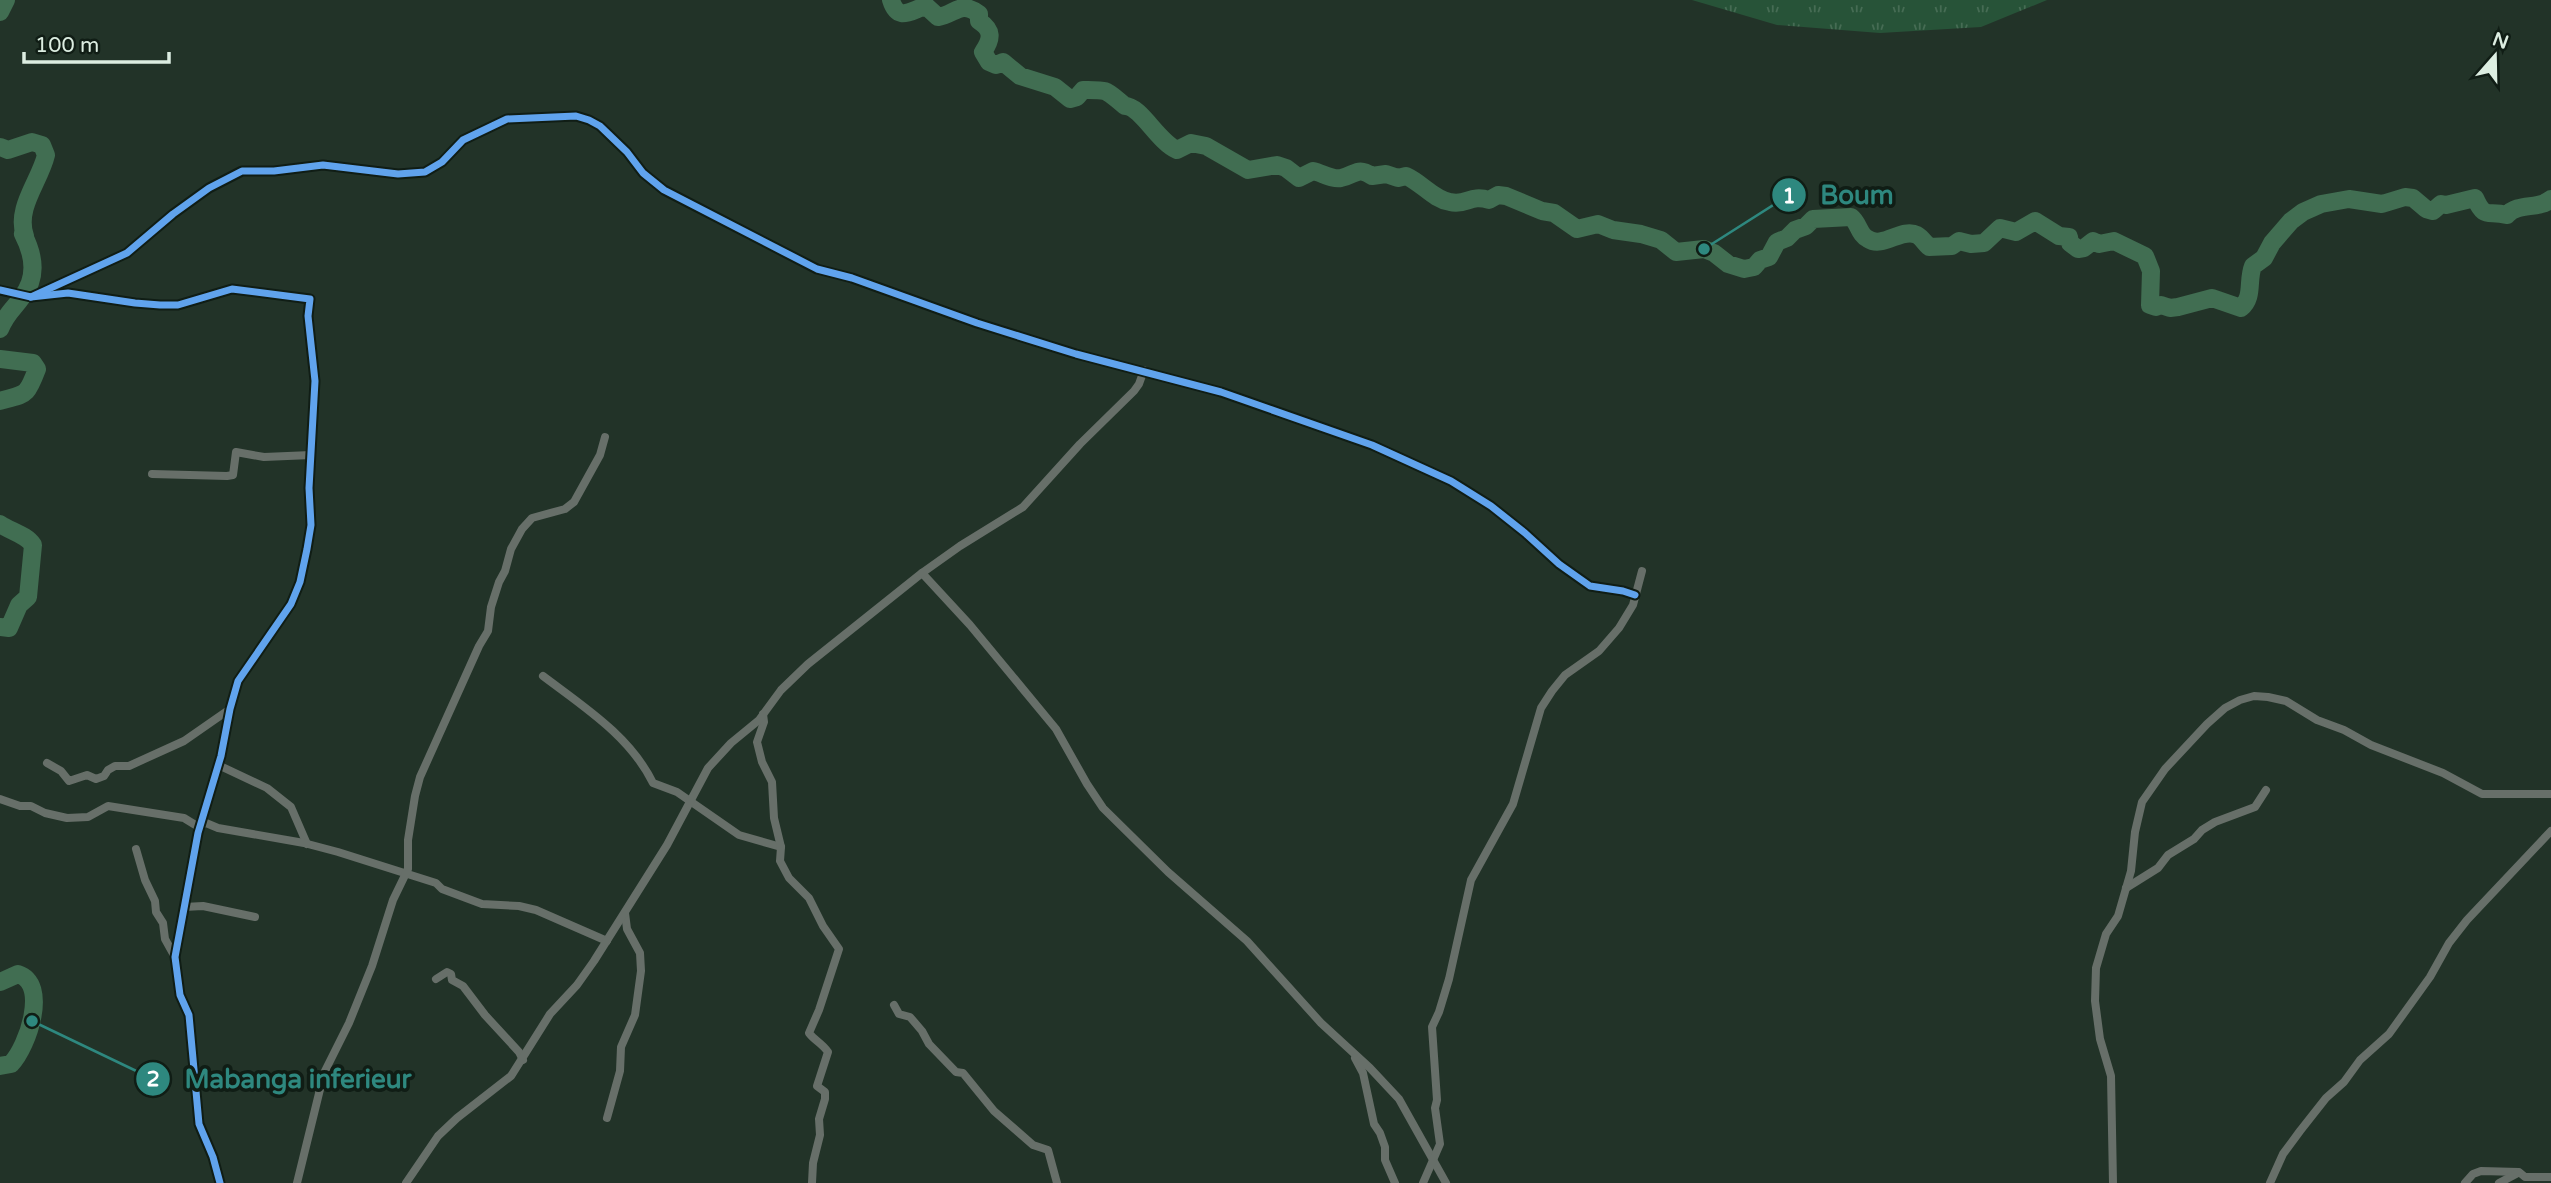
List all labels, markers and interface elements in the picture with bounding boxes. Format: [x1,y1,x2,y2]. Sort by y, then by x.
scale bar [24,21,170,65]
north arrow [2460,21,2530,91]
text: N [2490,28,2511,54]
text: 100 m [35,33,99,58]
callout: Boum [1771,172,1908,219]
text: Boum [1820,180,1894,211]
text: 1 [1782,184,1796,209]
callout: Mabanga inferieur [136,1055,426,1102]
text: Mabanga inferieur [184,1064,413,1095]
text: 2 [146,1067,160,1092]

